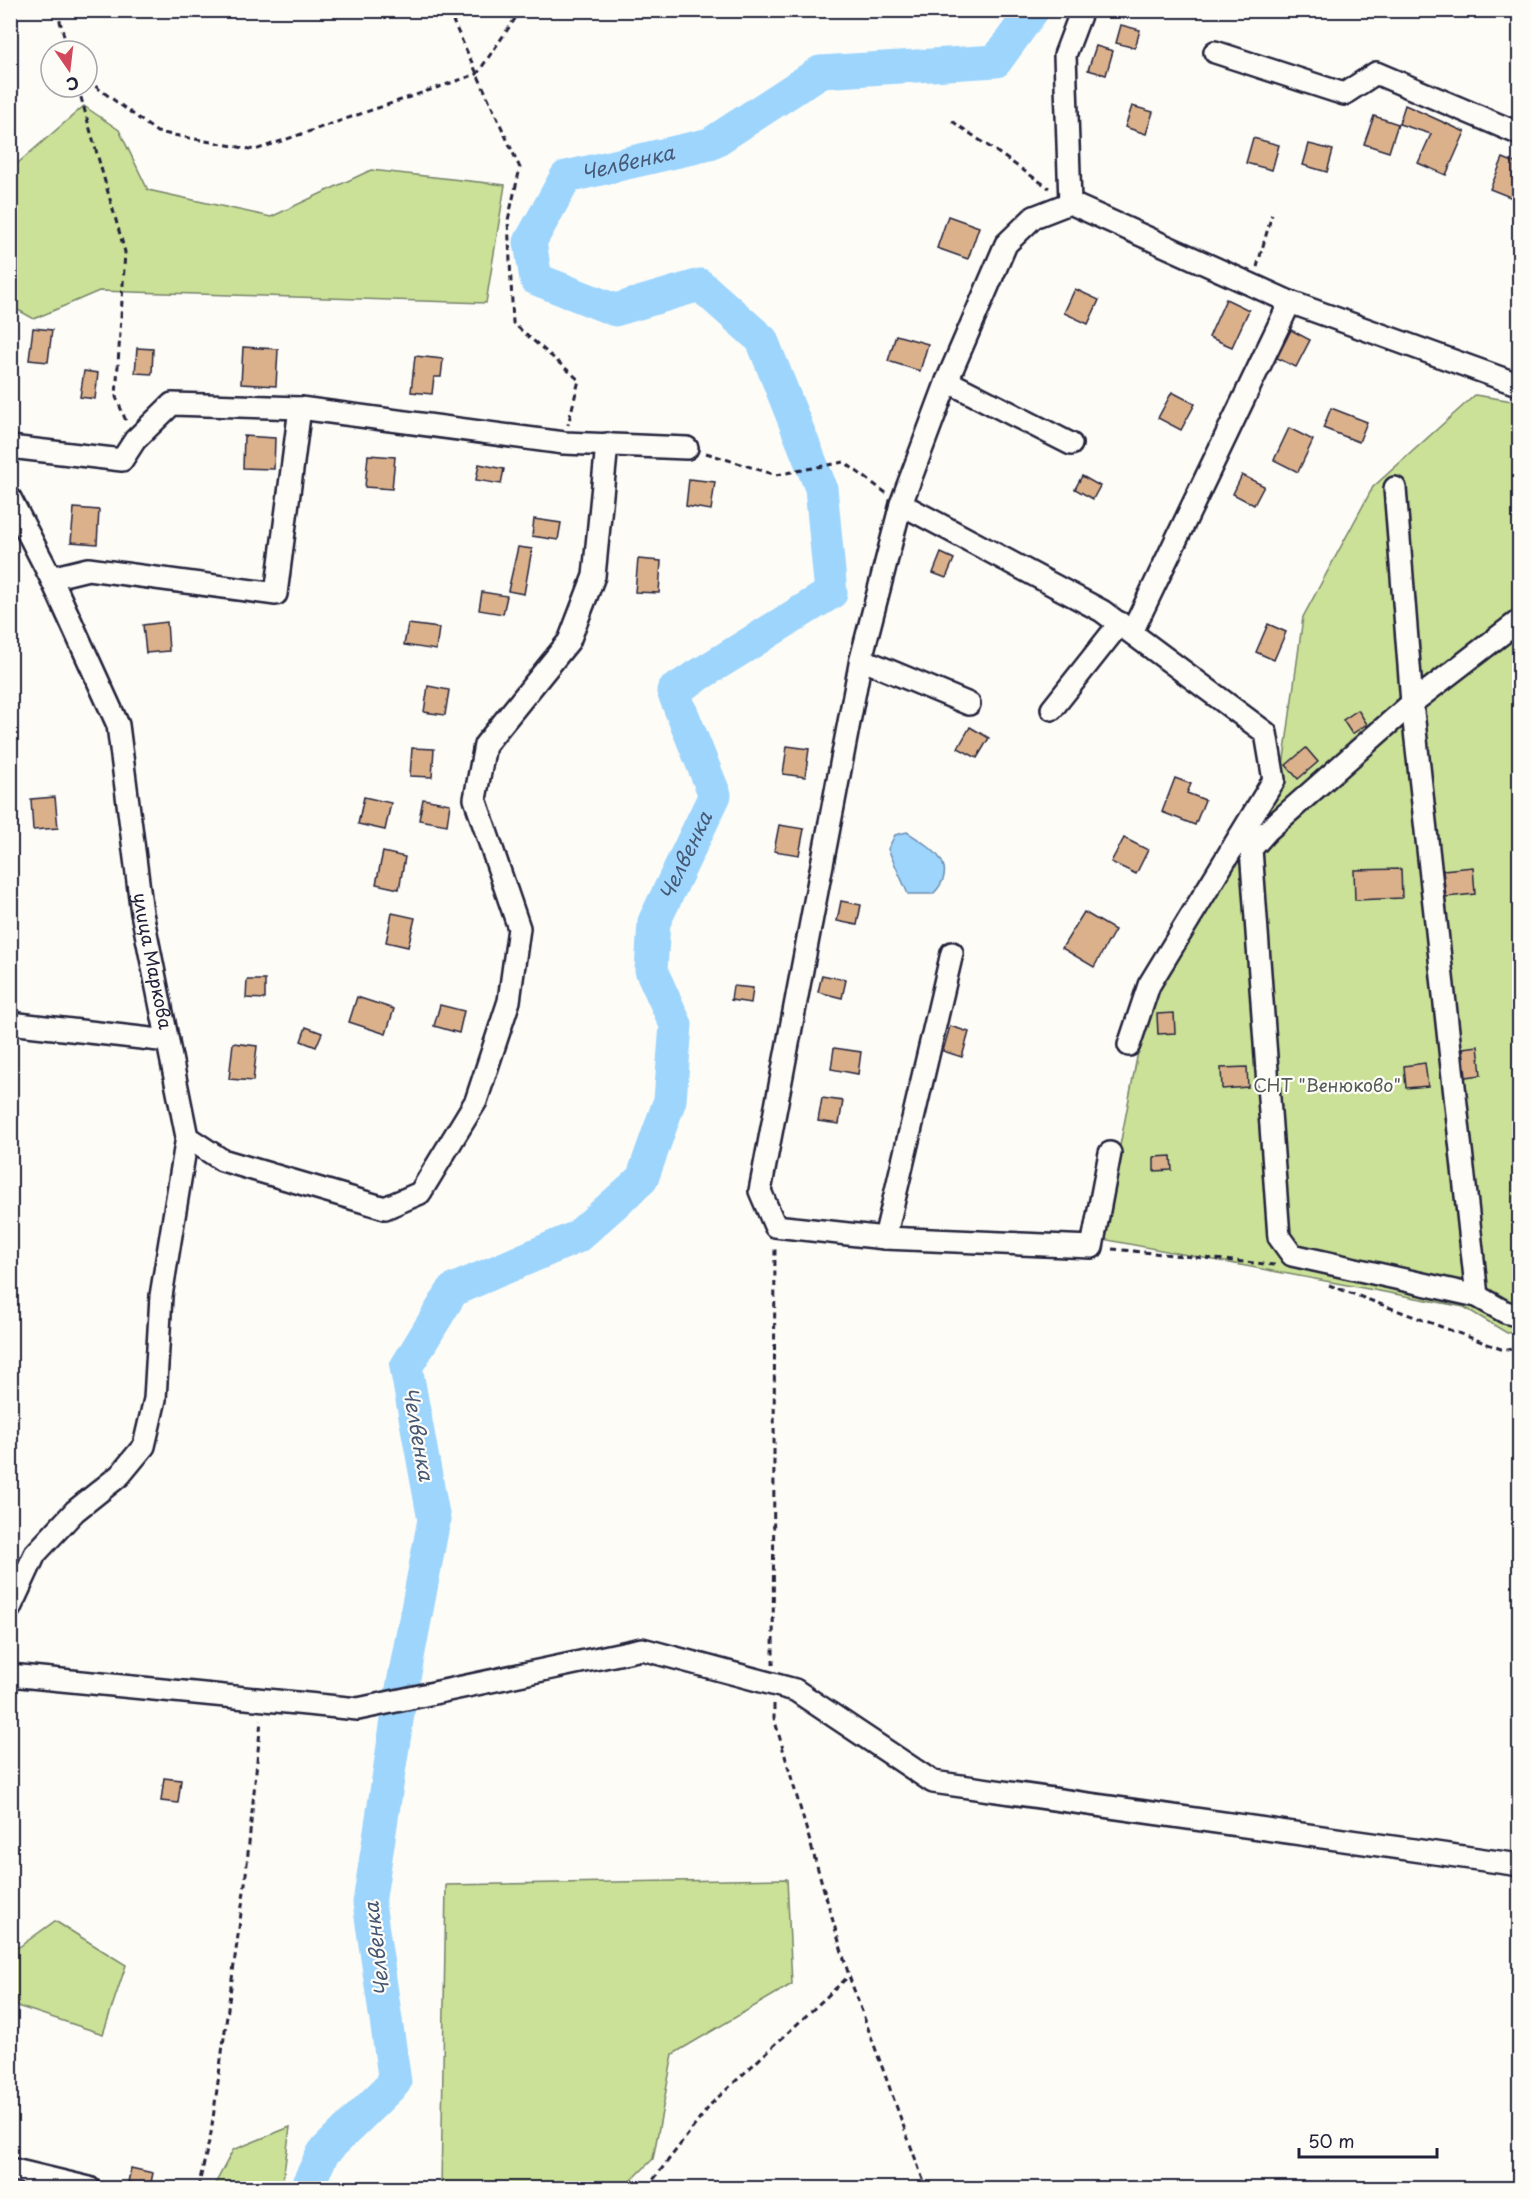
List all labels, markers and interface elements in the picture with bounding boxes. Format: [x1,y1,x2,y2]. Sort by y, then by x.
north arrow [39,39,99,99]
text: С [64,71,82,98]
water label: Челвенка [578,137,678,187]
water label: Челвенка [651,806,719,905]
street label: улица Маркова [128,891,180,1032]
park label: СНТ "Венюково" [1253,1071,1401,1098]
water label: Челвенка [396,1385,442,1484]
water label: Челвенка [355,1900,397,1998]
scale bar [1299,2121,1437,2159]
text: 50 m [1308,2127,1355,2154]

